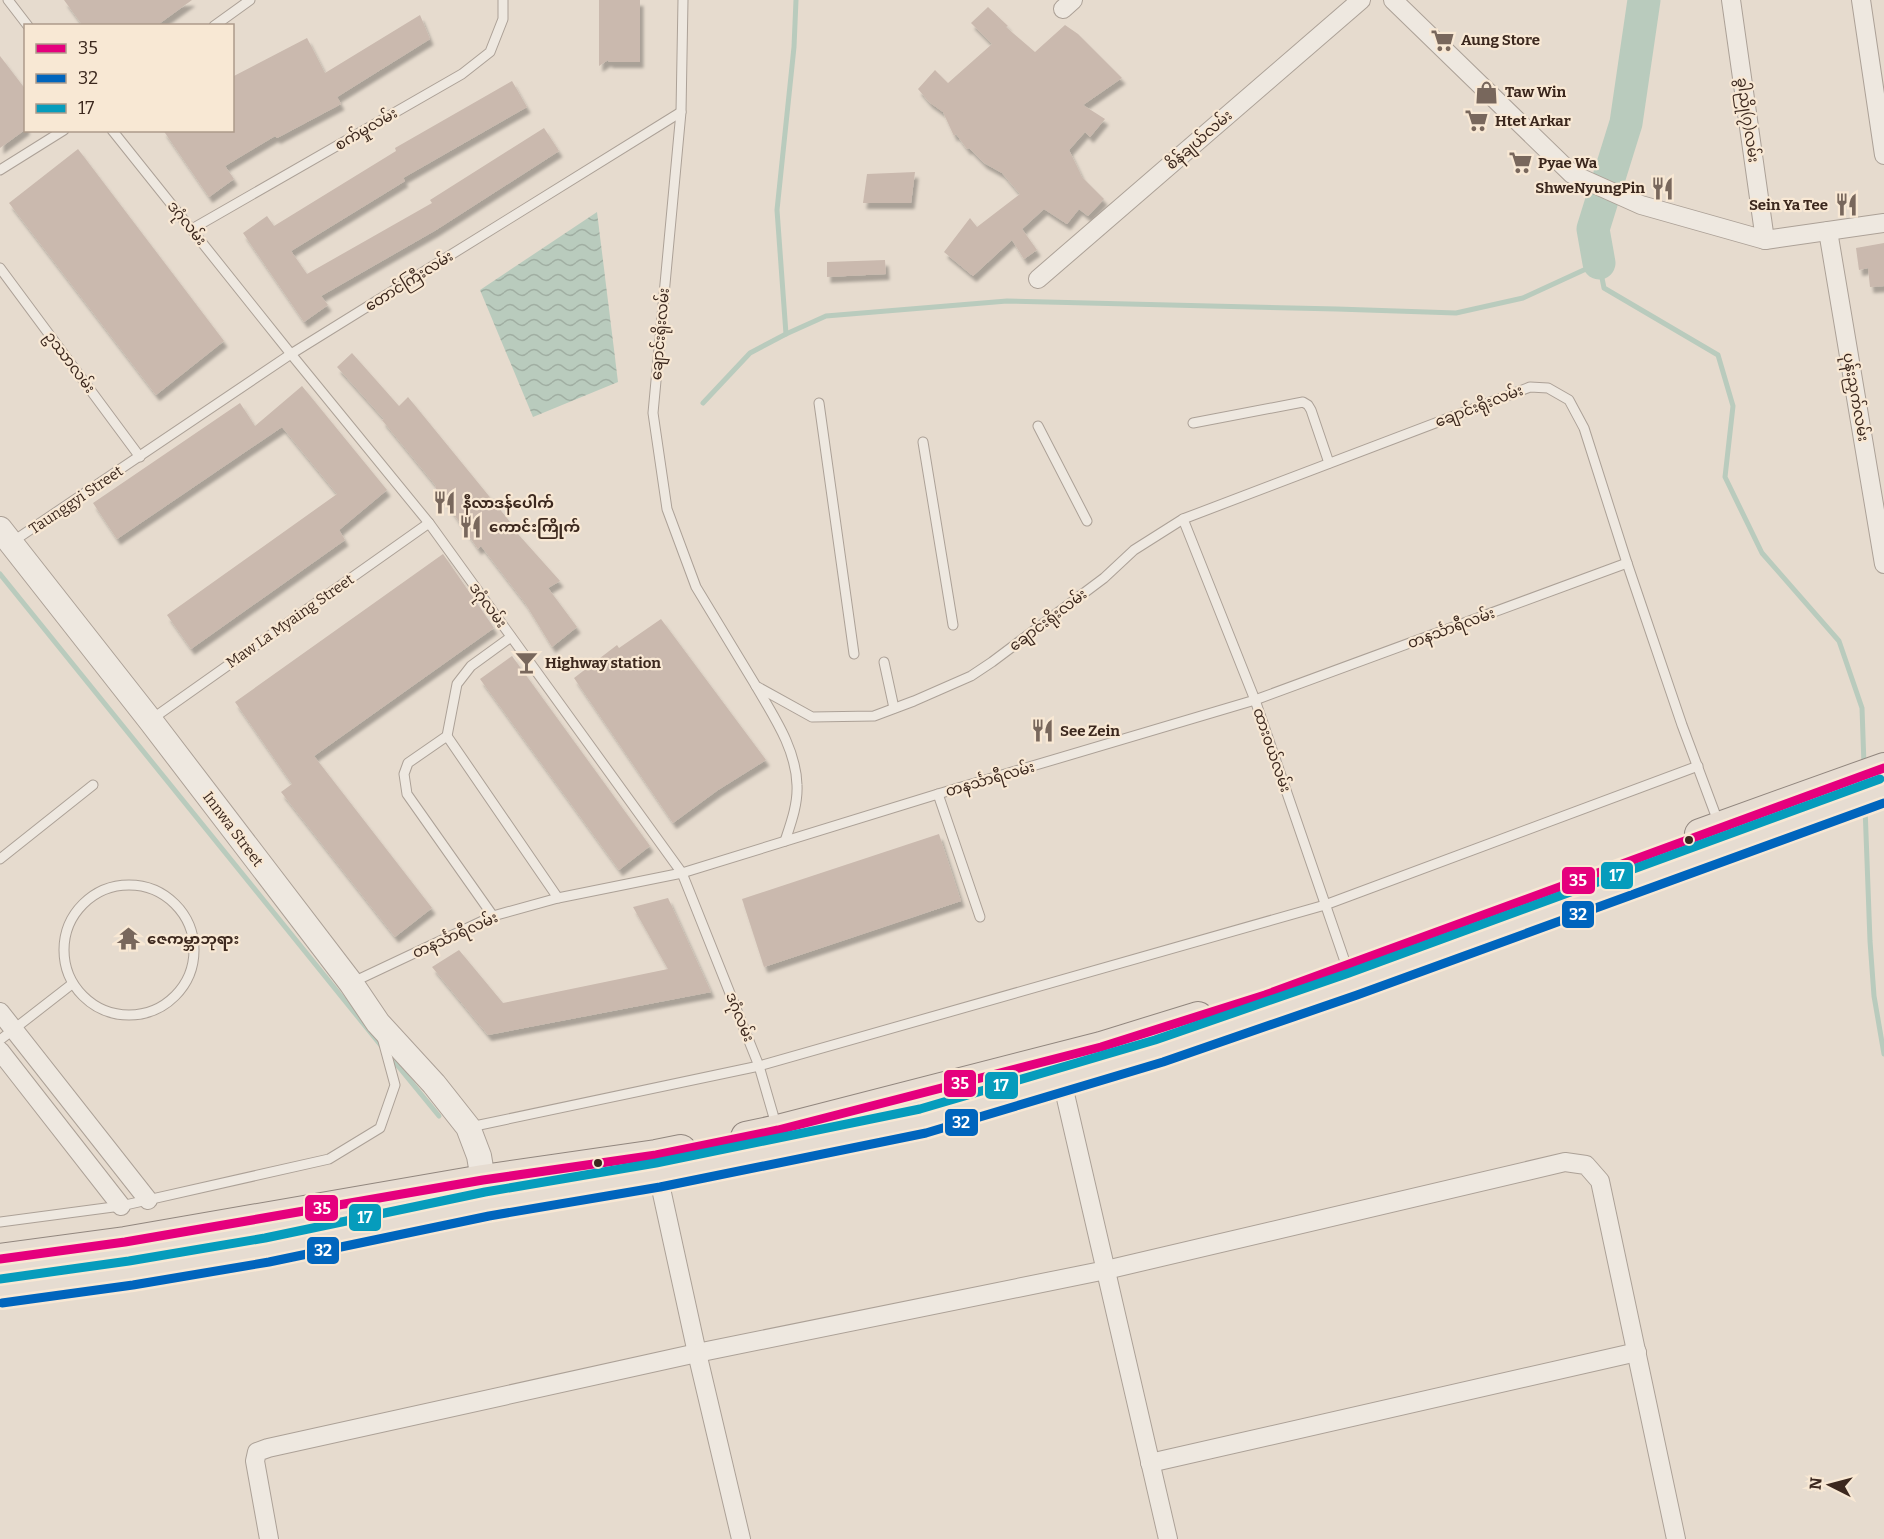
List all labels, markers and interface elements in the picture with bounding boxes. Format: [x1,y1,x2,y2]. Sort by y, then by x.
legend [24,24,234,132]
supermarket icon: Aung Store [1430,27,1456,53]
place label: Aung Store [1461,31,1540,49]
text: 35 [78,37,98,59]
text: 32 [78,67,98,89]
street label: ခွါညို(၇)လမ်း [1730,76,1764,164]
shop icon: Taw Win [1474,79,1500,105]
place label: Taw Win [1505,83,1566,101]
text: 17 [78,97,94,119]
street label: စက်မှုလမ်း [331,103,402,157]
street label: စိန်ချယ်လမ်း [1162,106,1238,176]
supermarket icon: Htet Arkar [1464,108,1490,134]
place label: Htet Arkar [1495,112,1571,130]
supermarket icon: Pyae Wa [1507,150,1533,176]
place label: Pyae Wa [1538,154,1598,172]
restaurant icon: ShweNyungPin [1650,175,1676,201]
place label: ShweNyungPin [1535,179,1645,197]
restaurant icon: Sein Ya Tee [1833,192,1859,218]
place label: Sein Ya Tee [1749,196,1828,214]
street label: ဒဂုံလမ်း [161,197,211,251]
street label: တောင်ကြီးလမ်း [361,246,458,318]
street label: ချောင်းရိုးလမ်း [646,287,676,381]
street label: ဥဿာလမ်း [39,327,100,398]
street label: ပုန်းညှက်လမ်း [1836,351,1874,443]
street label: ချောင်းရိုးလမ်း [1432,380,1527,434]
street label: Taunggyi Street [26,462,127,538]
restaurant icon: နီလာဒန်ပေါက် [432,490,458,516]
place label: နီလာဒန်ပေါက် [463,493,554,515]
restaurant icon: ကောင်းကြိုက် [458,514,484,540]
place label: ကောင်းကြိုက် [489,517,580,539]
street label: Maw La Myaing Street [223,570,358,672]
street label: ဒဂုံလမ်း [463,578,511,633]
street label: ချောင်းရိုးလမ်း [1005,584,1092,657]
street label: တနင်္သာရီလမ်း [1404,603,1498,655]
bar icon: Highway station [514,650,540,676]
place label: Highway station [545,654,661,672]
street label: ထားဝယ်လမ်း [1249,705,1296,795]
restaurant icon: See Zein [1029,718,1055,744]
place label: See Zein [1060,722,1120,740]
street label: တနင်္သာရီလမ်း [943,757,1037,803]
street label: Innwa Street [199,788,267,870]
unlabelled marker [1683,834,1695,846]
line badge: 17 [1600,861,1634,890]
line badge: 35 [1561,866,1596,895]
text: 17 [1609,866,1625,885]
text: 35 [1569,871,1587,890]
line badge: 32 [1561,900,1595,929]
text: 32 [1569,905,1587,924]
street label: တနင်္သာရီလမ်း [409,907,502,965]
temple icon: ဇေကမ္ဘာဘုရား [116,926,142,952]
place label: ဇေကမ္ဘာဘုရား [147,930,239,951]
street label: ဒဂုံလမ်း [719,989,759,1046]
line badge: 35 [943,1069,977,1098]
line badge: 17 [984,1071,1019,1100]
text: 35 [951,1074,969,1093]
text: 17 [993,1076,1009,1095]
line badge: 32 [944,1108,979,1137]
text: 32 [952,1113,970,1132]
unlabelled marker [592,1157,604,1169]
line badge: 35 [304,1194,339,1222]
text: 35 [313,1199,331,1218]
line badge: 17 [348,1203,382,1232]
text: 17 [357,1208,373,1227]
line badge: 32 [306,1236,340,1265]
text: 32 [314,1241,332,1260]
north arrow [1800,1455,1860,1515]
text: N [1805,1476,1826,1491]

